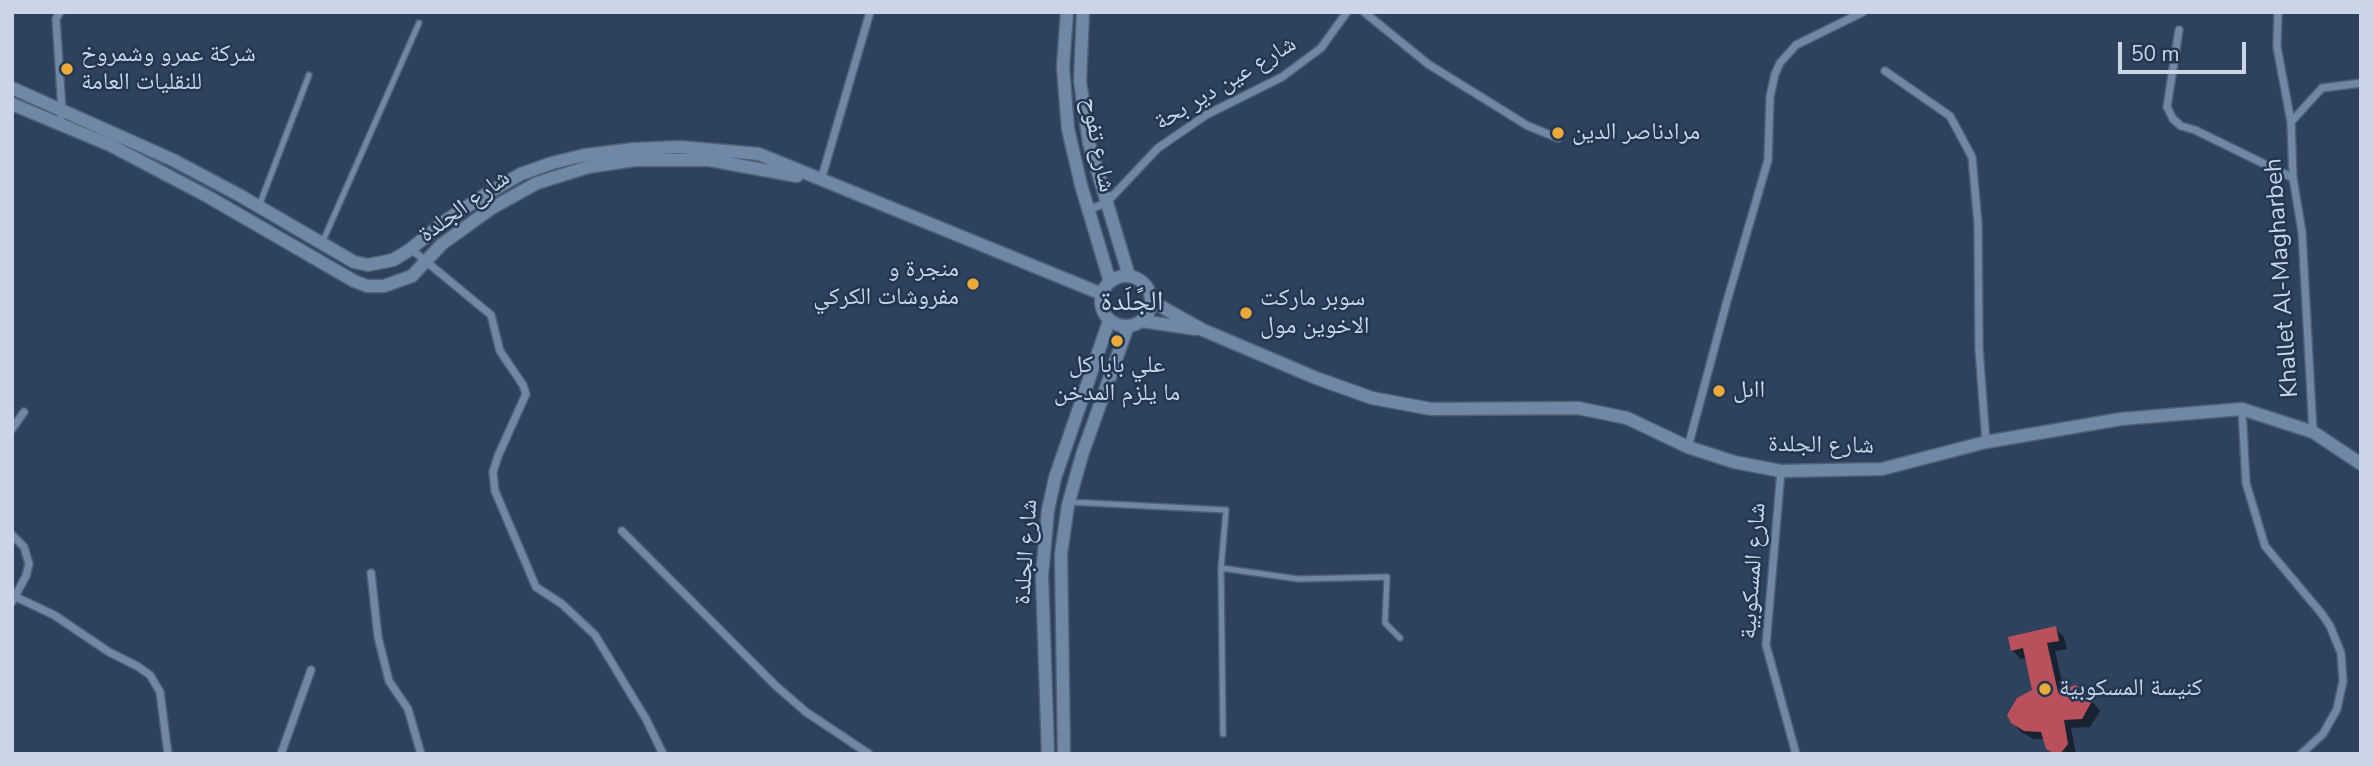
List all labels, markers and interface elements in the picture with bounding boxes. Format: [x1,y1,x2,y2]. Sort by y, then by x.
scale bar [2121,28,2249,72]
street label: شارع عين دير بحة [1150,30,1302,138]
text: 50 m [2131,40,2180,68]
place label: شركة عمرو وشمروخ للنقليات العامة [81,41,256,97]
marker: شركة عمرو وشمروخ للنقليات العامة [59,61,75,77]
street label: شارع تفوح [1074,95,1120,195]
place label: مرادناصر الدين [1572,119,1700,147]
marker: مرادناصر الدين [1550,125,1566,141]
street label: Khallet Al-Magharbeh [2260,157,2306,399]
street label: شارع الجلدة [414,164,516,250]
place label: منجرة و مفروشات الكركي [813,256,959,312]
marker: منجرة و مفروشات الكركي [965,276,981,292]
place label: سوبر ماركت الاخوين مول [1260,285,1370,341]
district label: الجًلَدة [1101,286,1163,320]
marker: سوبر ماركت الاخوين مول [1238,305,1254,321]
marker: علي بابا كل ما يلزم المدخن [1109,333,1125,349]
place label: علي بابا كل ما يلزم المدخن [1054,352,1180,408]
place label: ااىل [1733,377,1765,405]
marker: ااىل [1711,383,1727,399]
street label: شارع الجلدة [1768,431,1874,461]
street label: شارع الجلدة [1009,498,1045,606]
street label: شارع المسكوبية [1735,502,1773,640]
place label: كنيسة المسكوبية [2059,675,2202,703]
marker: كنيسة المسكوبية [2037,681,2053,697]

